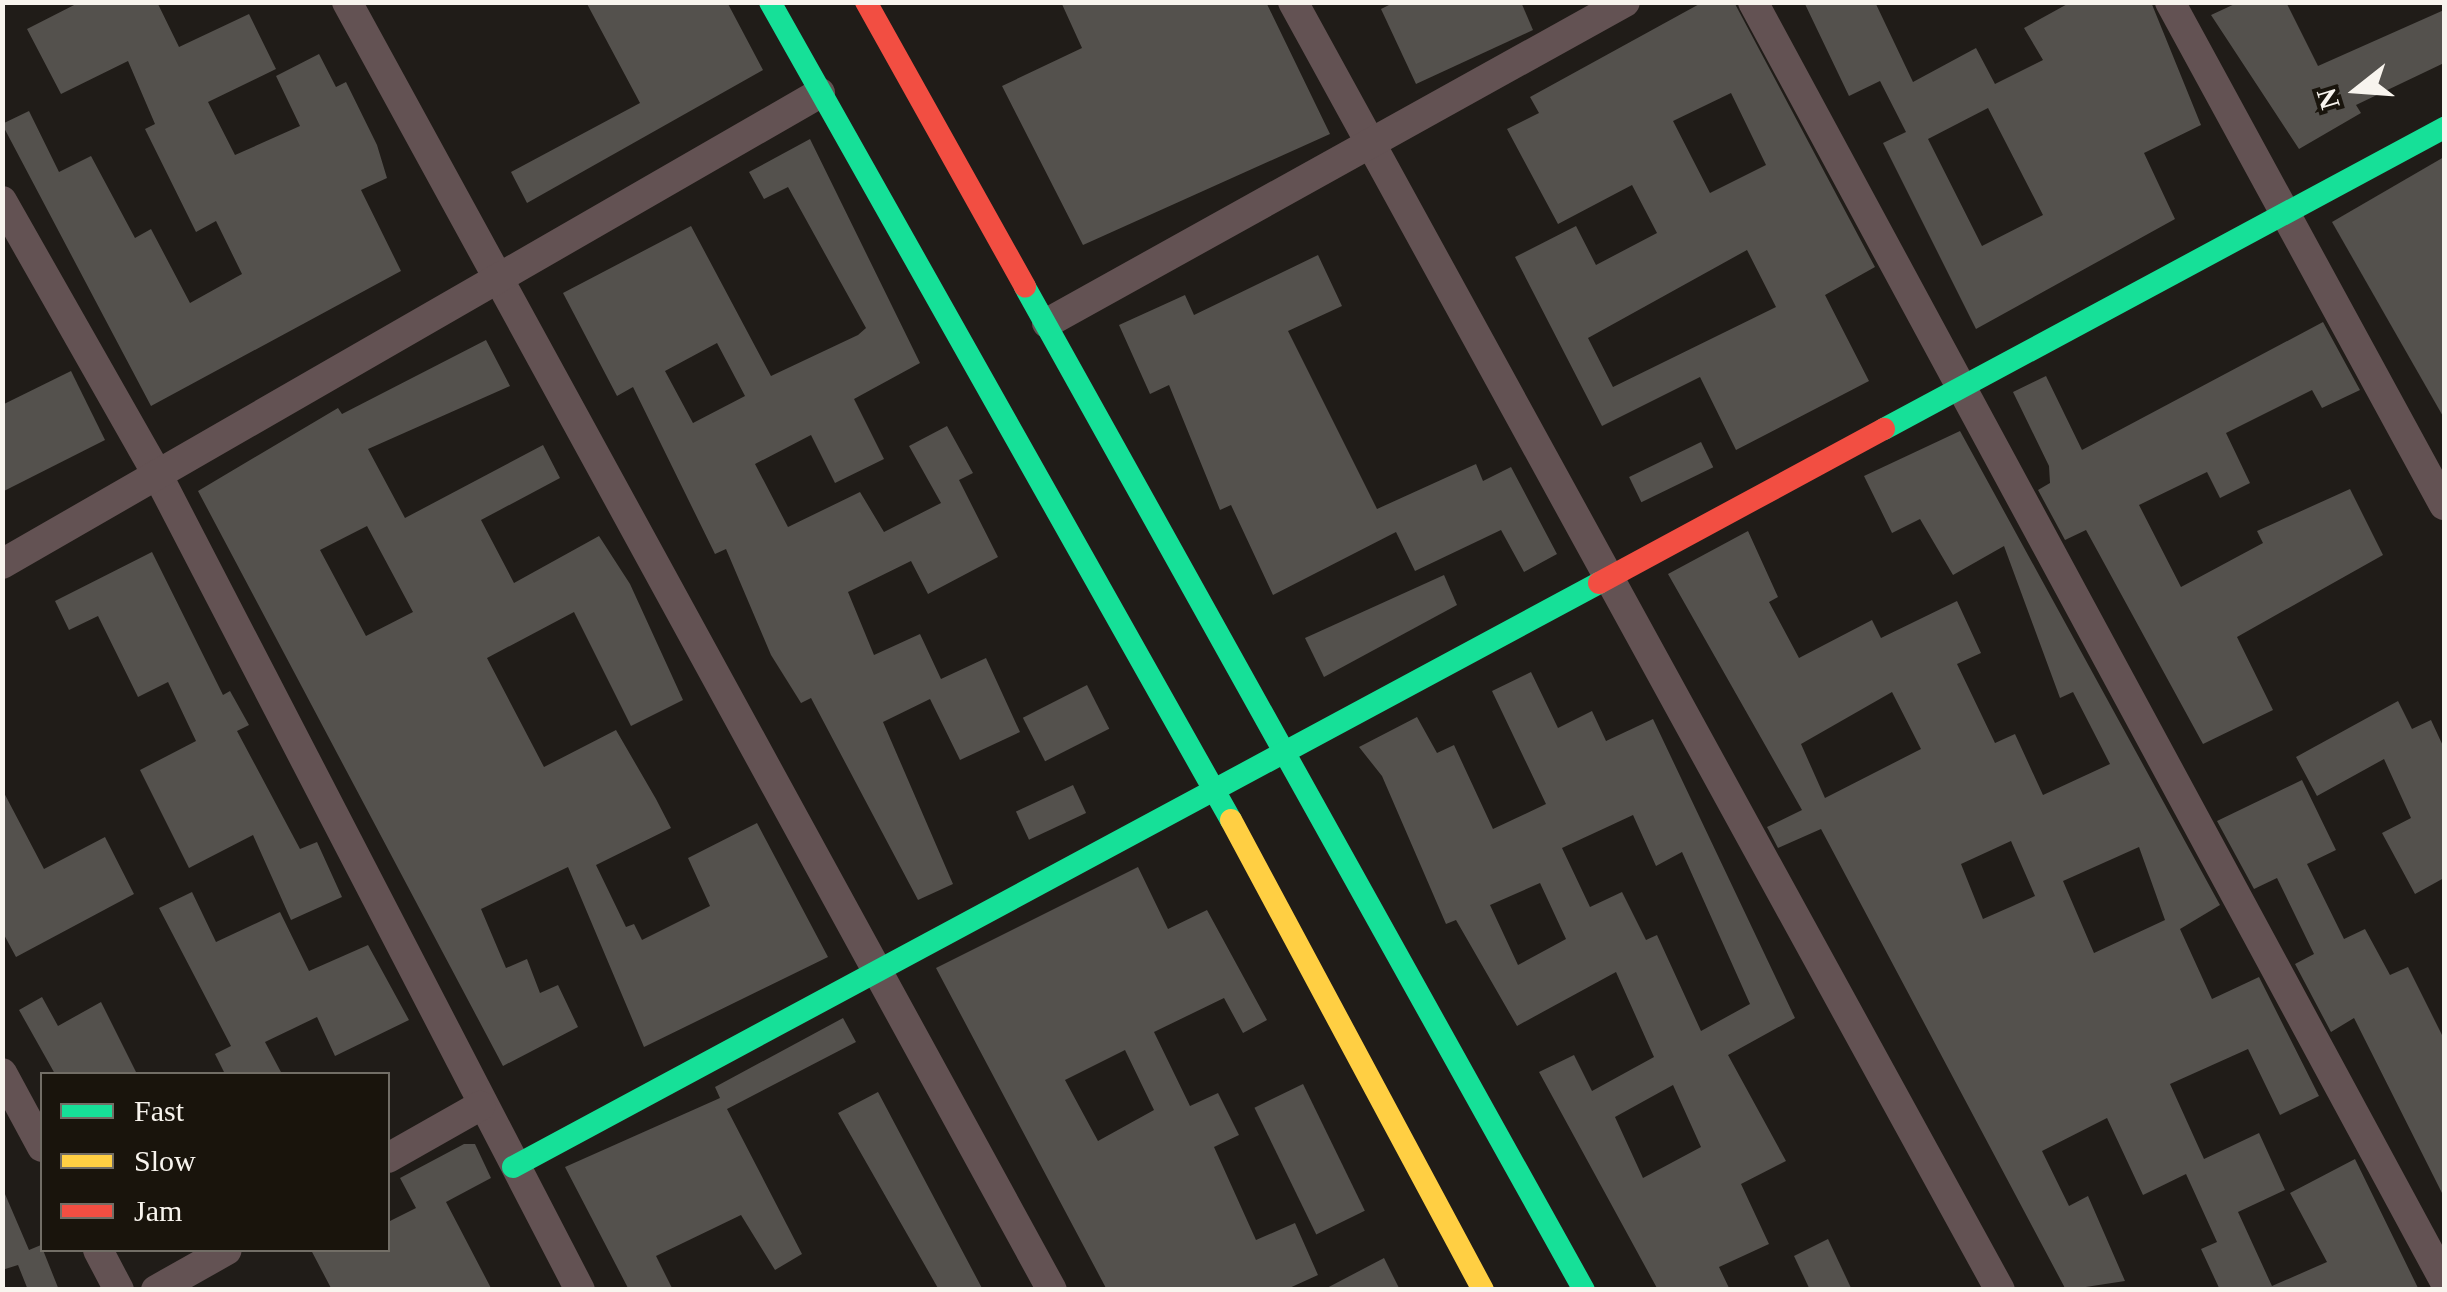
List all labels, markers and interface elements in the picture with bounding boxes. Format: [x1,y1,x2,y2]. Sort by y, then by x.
north arrow [2307,40,2407,140]
text: N [2310,85,2346,113]
legend [40,1072,390,1252]
text: Fast [134,1094,184,1127]
text: Slow [134,1144,196,1177]
text: Jam [134,1194,182,1227]

